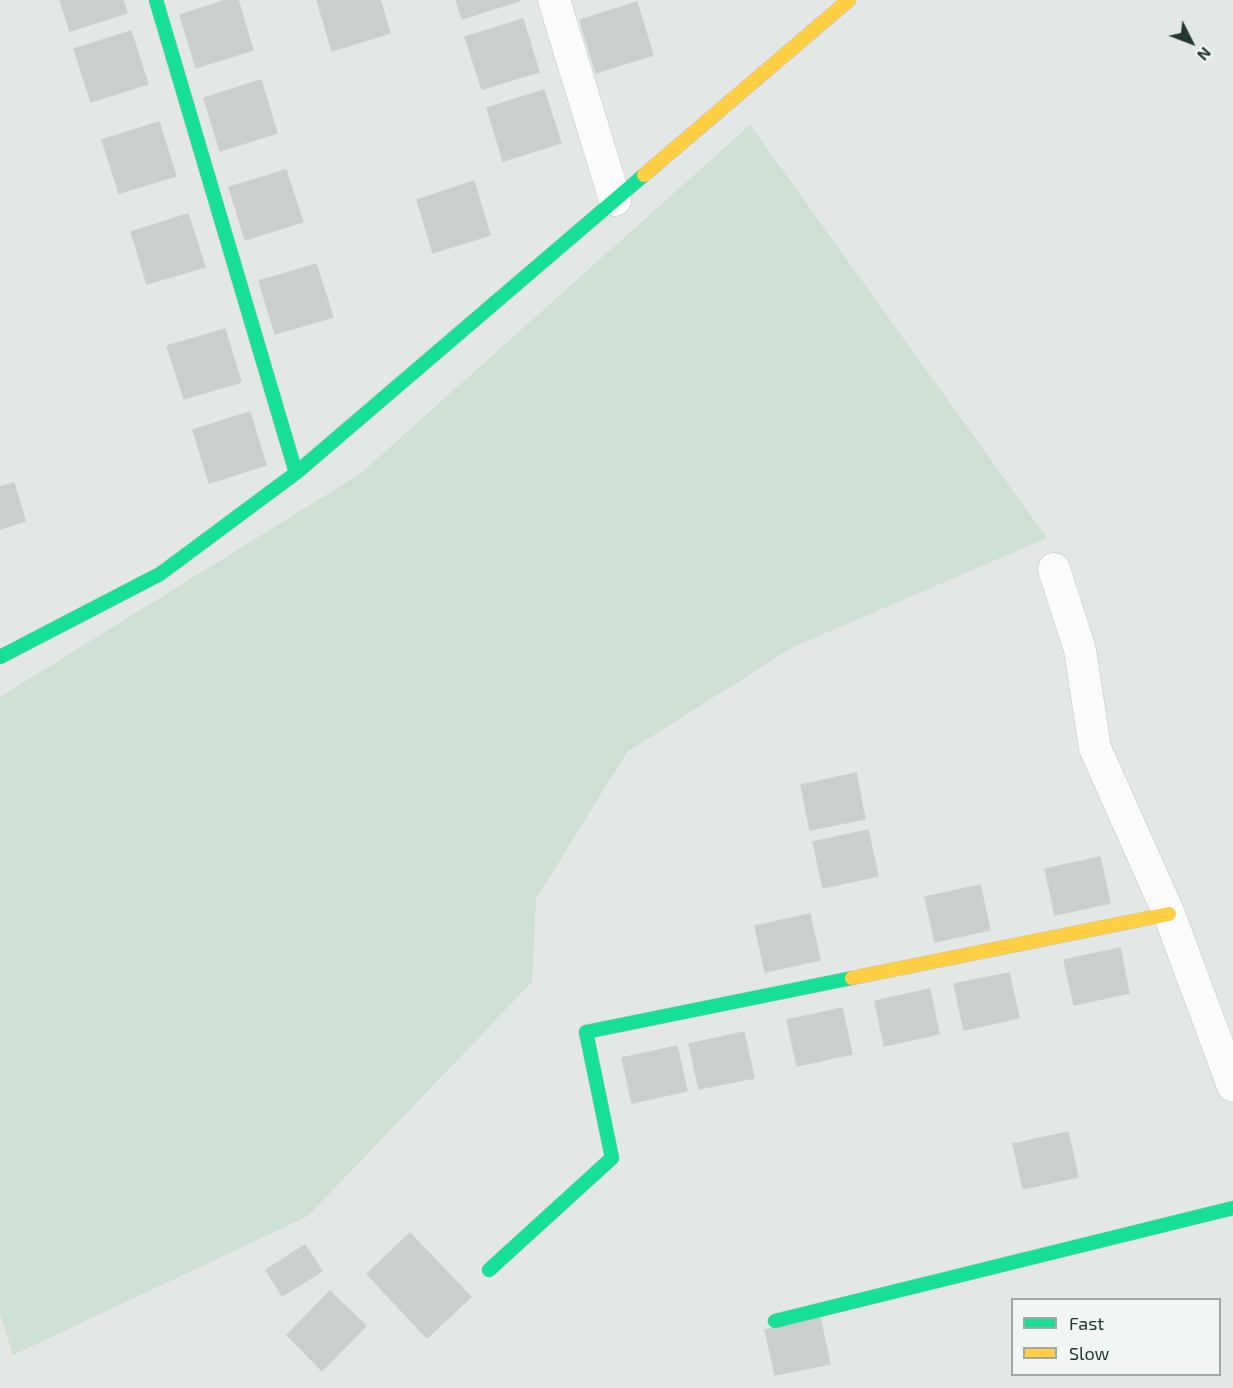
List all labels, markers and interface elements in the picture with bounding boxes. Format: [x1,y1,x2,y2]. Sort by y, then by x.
north arrow [1161,12,1221,72]
text: N [1194,44,1216,65]
legend [1011,1298,1221,1376]
text: Fast [1069,1312,1104,1334]
text: Slow [1069,1342,1109,1364]

